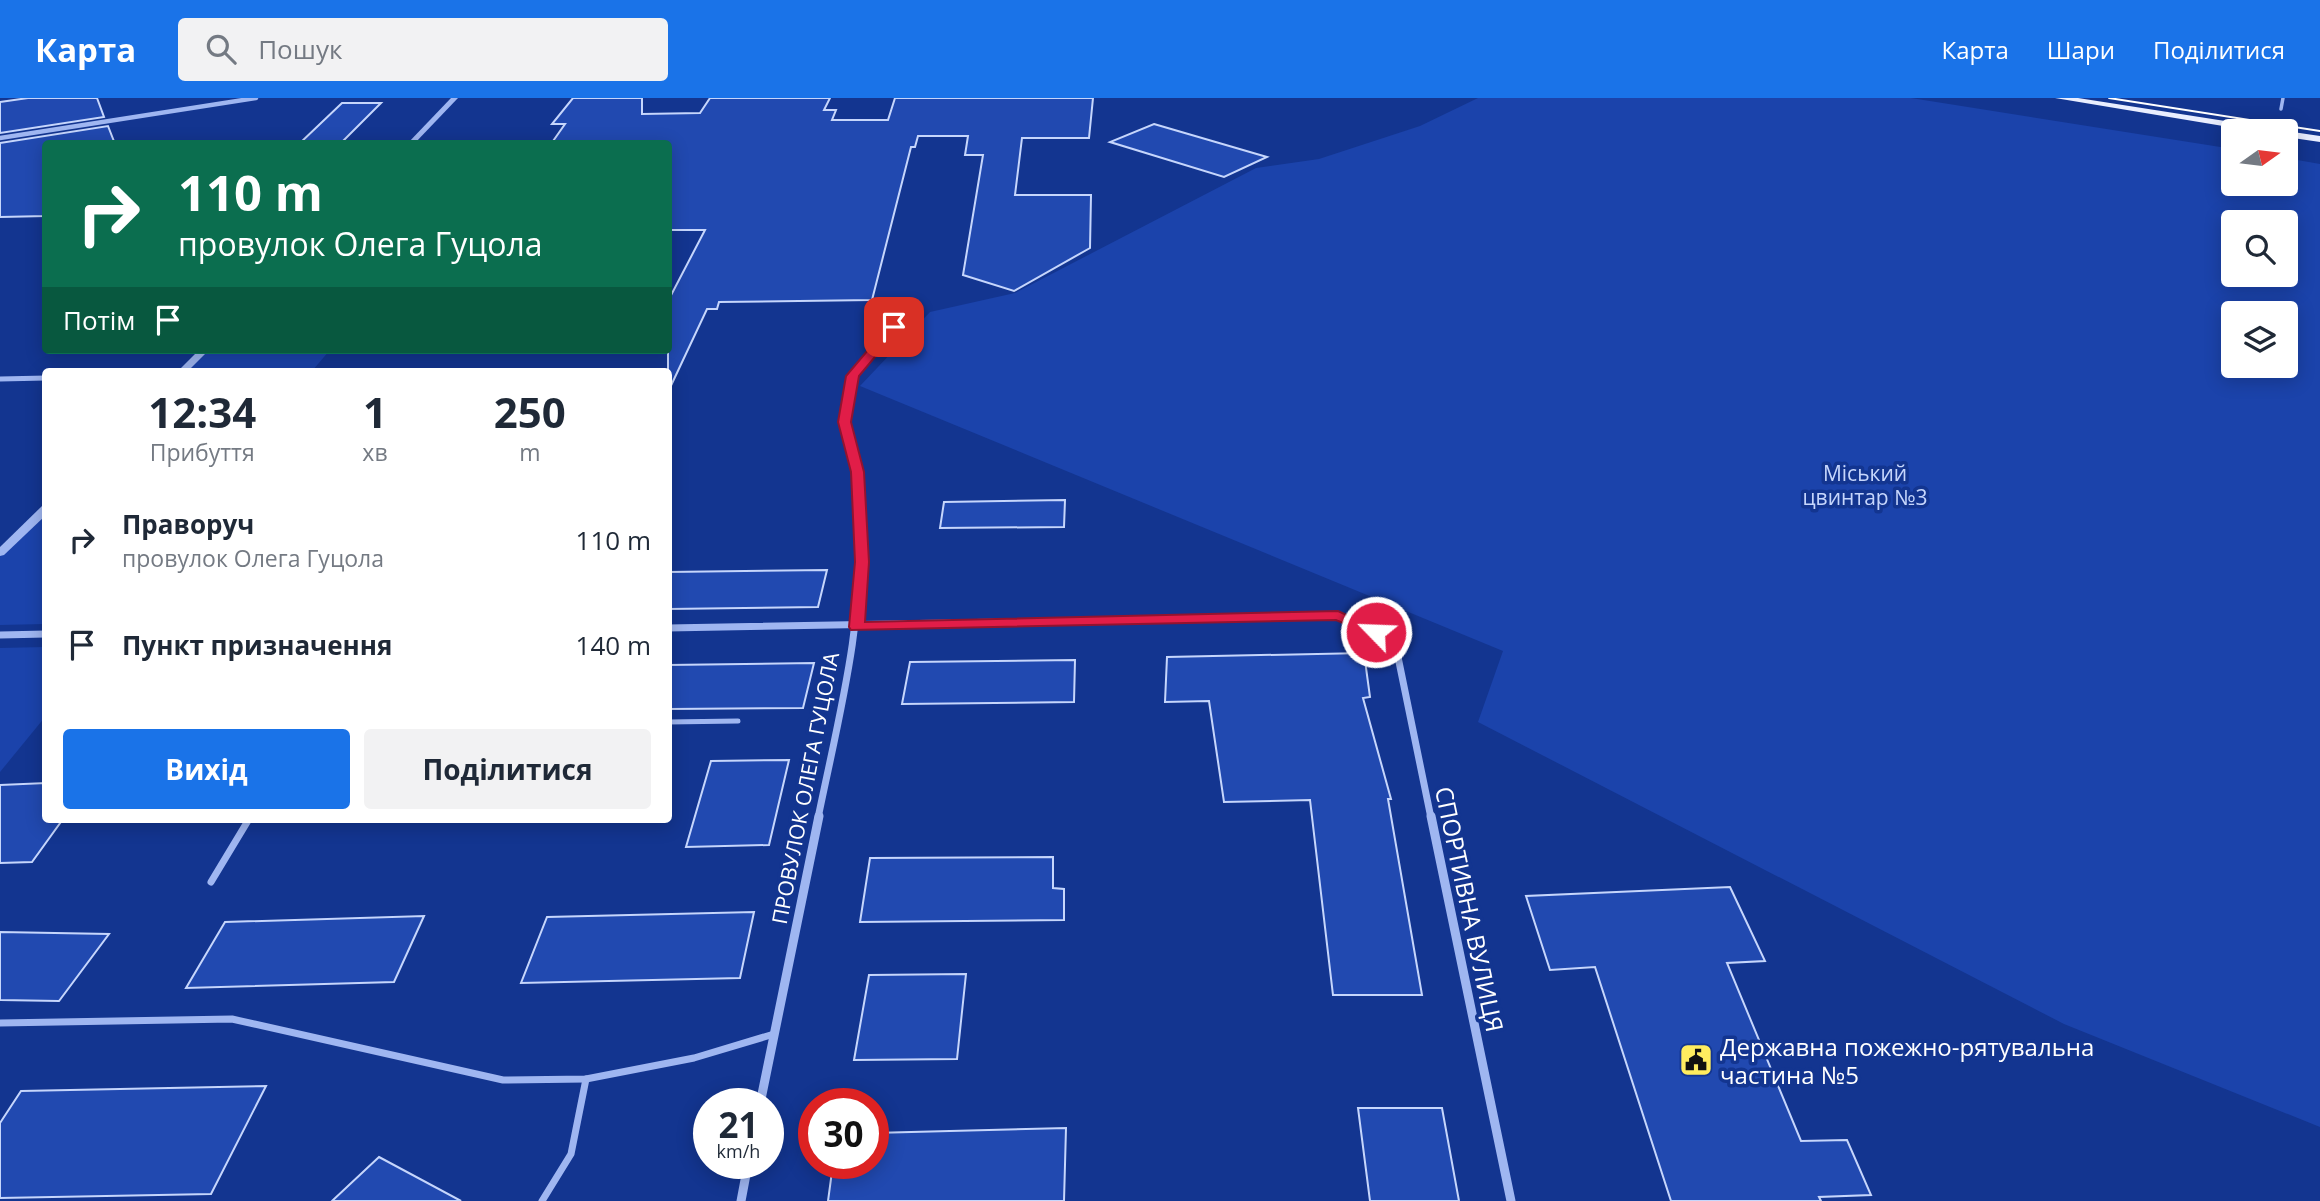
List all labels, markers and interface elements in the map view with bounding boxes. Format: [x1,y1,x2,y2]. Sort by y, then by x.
search box [178,18,668,81]
text: Карта [35,27,136,72]
icon: search [202,30,240,68]
text: Пошук [258,31,342,67]
text: Карта [1942,33,2009,66]
text: Шари [2047,33,2115,66]
text: Поділитися [2153,33,2285,66]
north arrow [2221,119,2298,196]
map controls [2221,119,2298,378]
text: 110 m [178,159,323,225]
icon: right [63,168,154,259]
button: search [2221,210,2298,287]
text: провулок Олега Гуцола [178,222,543,265]
pin [864,297,924,357]
icon: arrive [149,301,187,339]
button: layers [2221,301,2298,378]
text: Потім [63,302,135,338]
icon: arrive [875,308,913,346]
text: 12:34 [148,383,256,440]
text: 1 [363,383,387,440]
text: 250 [494,383,566,440]
text: Прибуття [150,436,255,468]
text: хв [362,436,388,468]
text: m [519,436,540,468]
park label: Міський цвинтар №3 [1802,459,1928,511]
text: Праворуч [122,506,254,542]
icon: right [63,521,101,559]
text: 110 m [576,522,651,558]
text: провулок Олега Гуцола [122,542,384,574]
position arrow [1339,595,1413,669]
icon: arrive [63,626,101,664]
text: Пункт призначення [122,627,392,663]
text: 140 m [576,627,651,663]
street label: ПРОВУЛОК ОЛЕГА ГУЦОЛА [765,649,845,926]
button: Вихід [63,729,350,809]
button: Поділитися [364,729,651,809]
street label: СПОРТИВНА ВУЛИЦЯ [1428,783,1512,1035]
place label: Державна пожежно-рятувальна частина №5 [1720,1030,2094,1091]
public building icon: Державна пожежно-рятувальна частина №5 [1677,1041,1715,1079]
speed limit sign: 30 [798,1088,889,1179]
text: 21 [718,1101,759,1148]
text: km/h [717,1139,760,1163]

